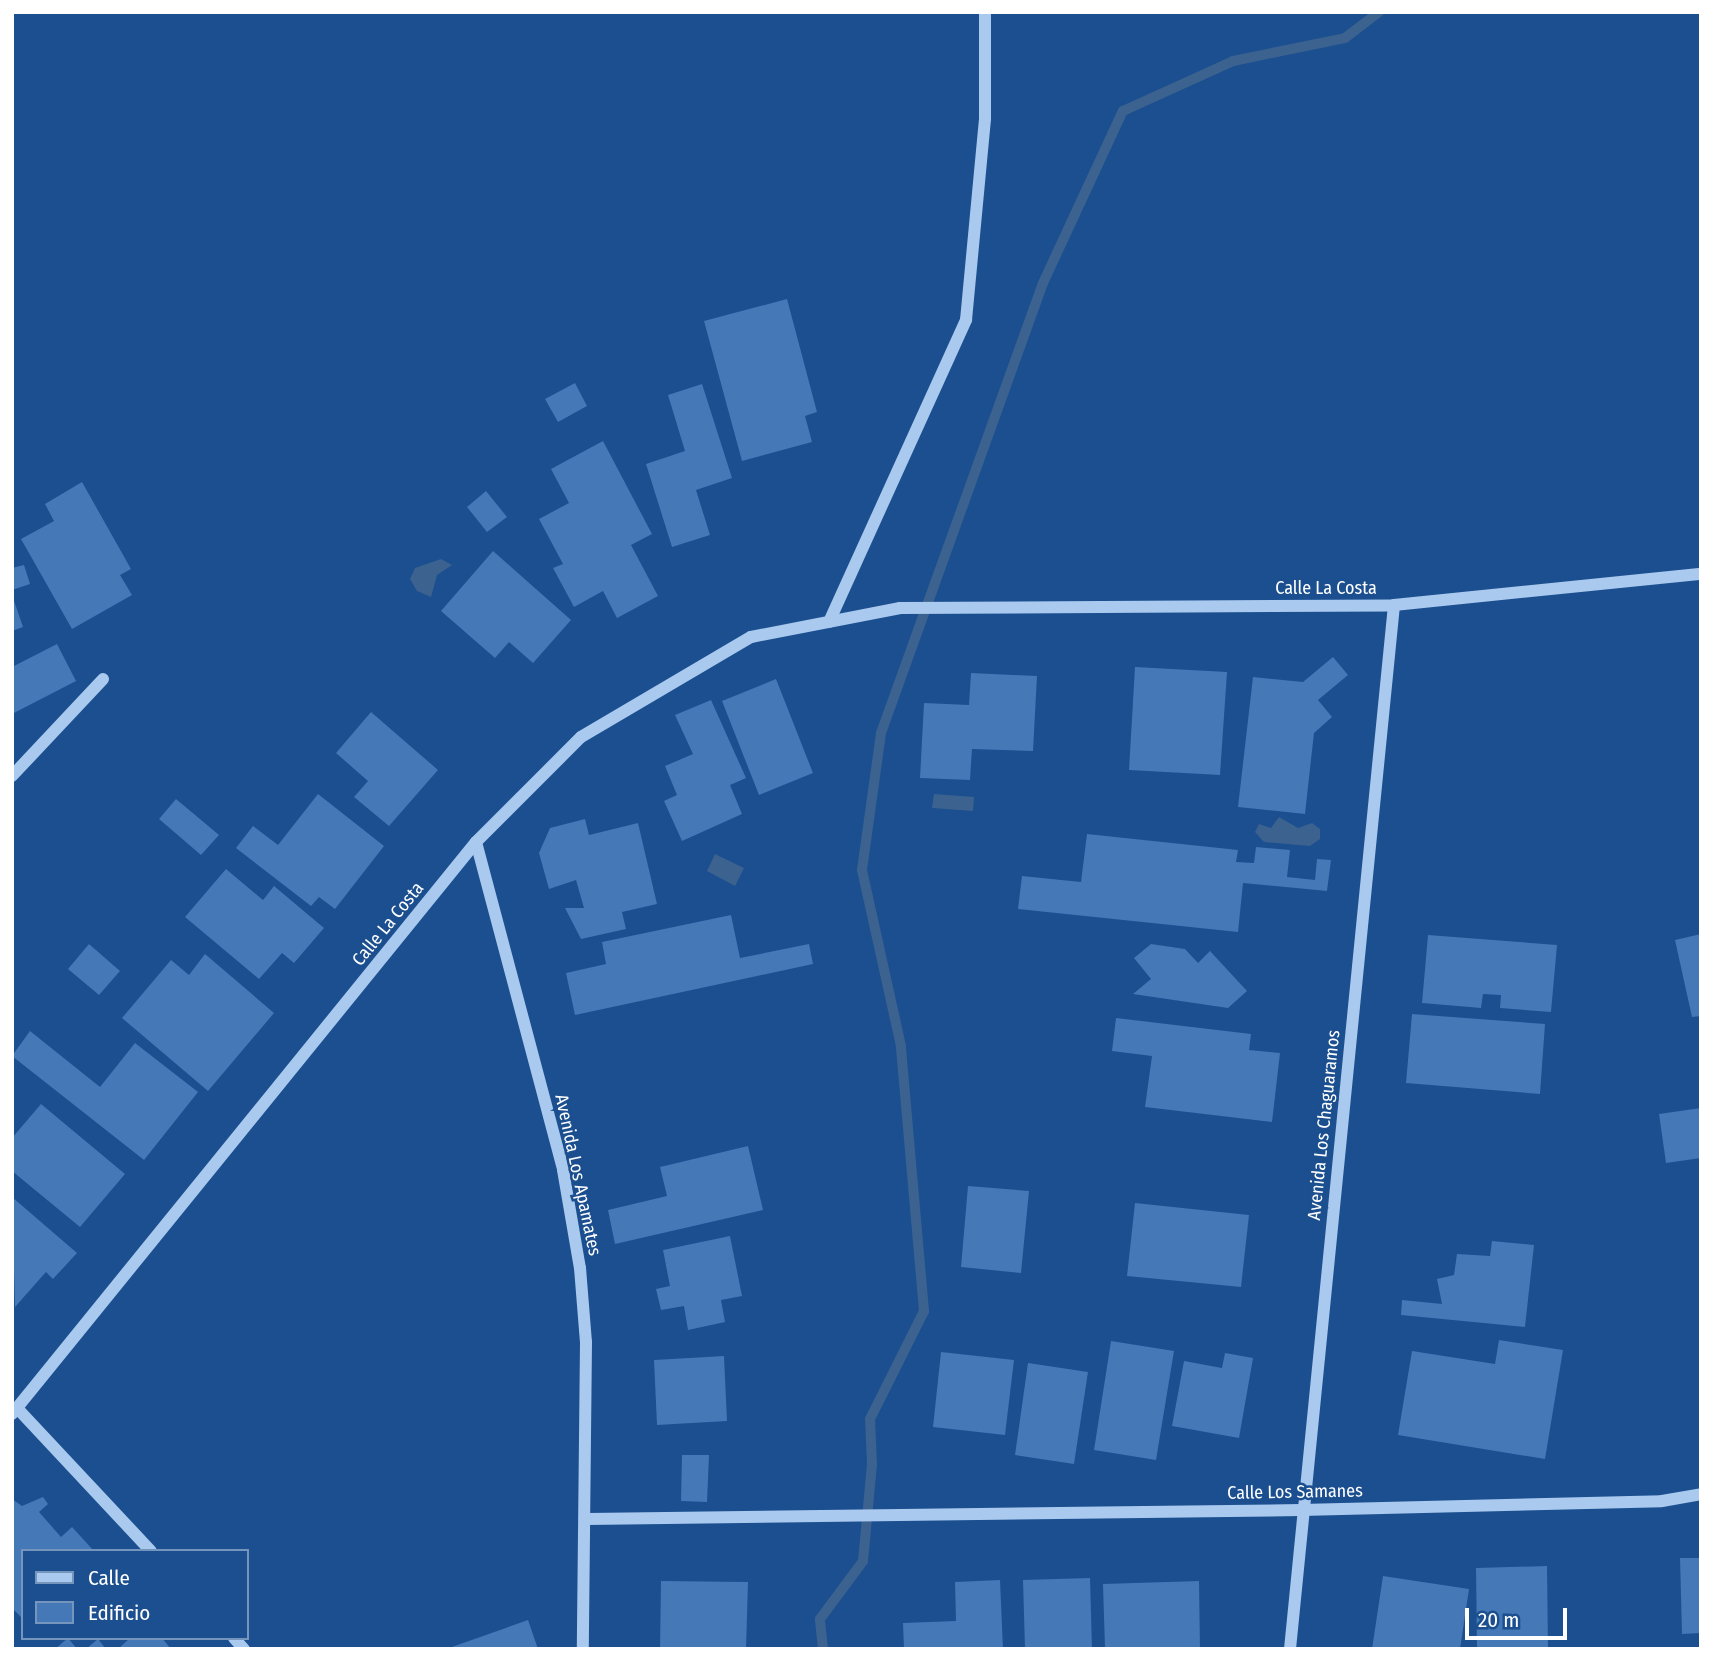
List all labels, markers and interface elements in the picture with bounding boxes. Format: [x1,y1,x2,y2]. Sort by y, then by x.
street label: Calle La Costa [1275,577,1377,599]
street label: Calle La Costa [348,878,428,970]
street label: Avenida Los Chaguaramos [1303,1029,1345,1221]
street label: Avenida Los Apamates [550,1092,606,1258]
street label: Calle Los Samanes [1227,1480,1363,1504]
legend [21,1549,248,1640]
text: Calle [88,1565,130,1591]
scale bar [1468,1594,1570,1638]
text: Edificio [88,1600,150,1626]
text: 20 m [1478,1607,1519,1633]

